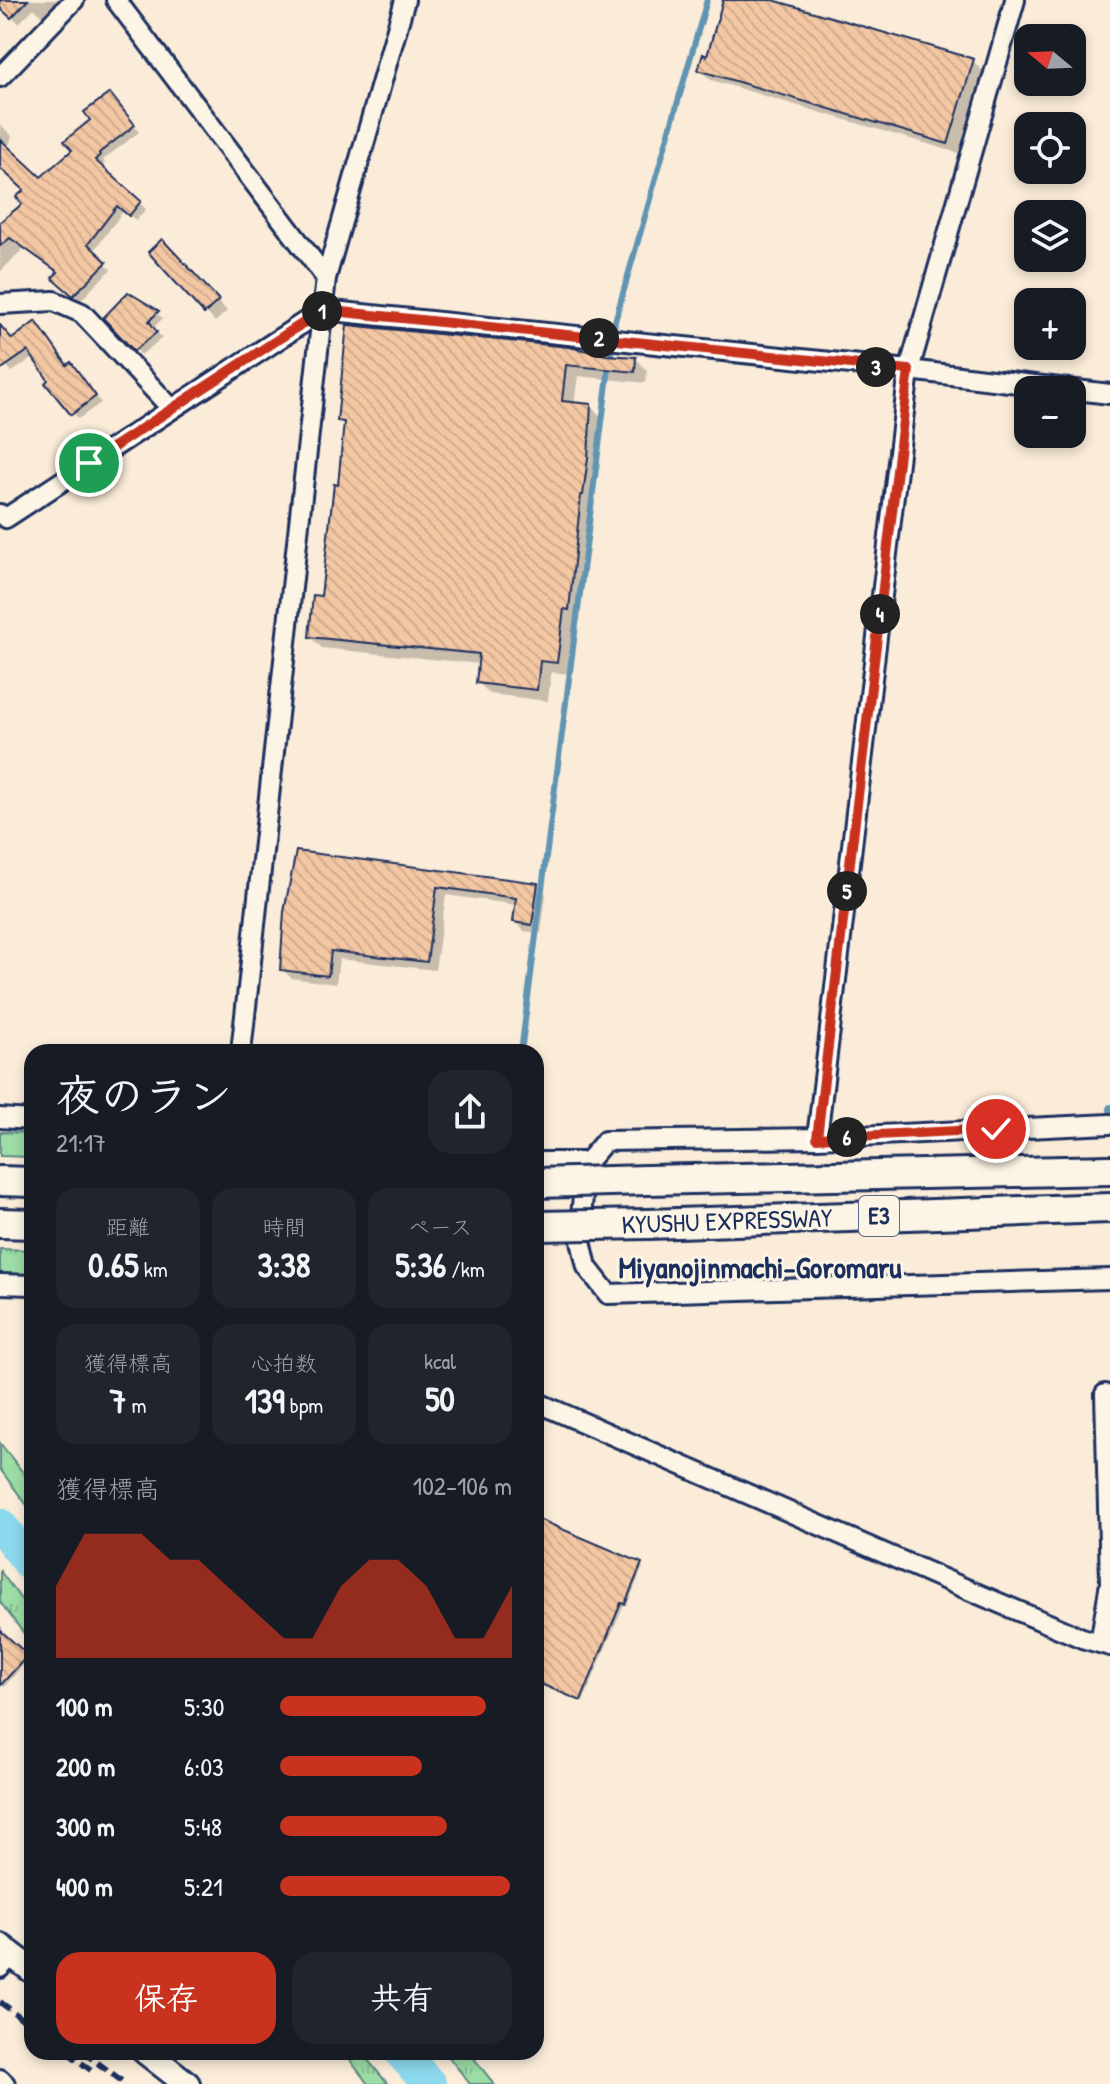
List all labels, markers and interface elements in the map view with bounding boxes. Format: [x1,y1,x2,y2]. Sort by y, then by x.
north arrow [1014,24,1086,96]
map controls [1014,24,1086,448]
button: locate [1014,112,1086,184]
button: layers [1014,200,1086,272]
button: + [1014,288,1086,360]
pin: 1 [302,291,342,331]
text: 1 [318,296,326,326]
pin: 2 [579,318,619,358]
text: 2 [594,323,604,353]
pin: 3 [856,347,896,387]
text: 3 [871,352,881,382]
button: − [1014,376,1086,448]
pin [55,429,123,497]
icon: arrive [67,441,111,485]
pin: 4 [860,594,900,634]
text: 4 [876,599,884,629]
pin: 5 [827,871,867,911]
text: 5 [842,876,852,906]
text: 夜のラン [56,1065,232,1125]
button: share [428,1070,512,1154]
pin [962,1095,1030,1163]
icon: check [974,1107,1018,1151]
pin: 6 [827,1117,867,1157]
text: 6 [843,1122,851,1152]
text: 21:17 [56,1125,106,1160]
road number: E3 [859,1196,899,1236]
street label: KYUSHU EXPRESSWAY [621,1199,833,1242]
text: 距離 [106,1212,150,1242]
text: 時間 [262,1212,306,1242]
text: ペース [408,1212,472,1242]
text: 0.65 [88,1242,139,1288]
text: 3:38 [257,1242,311,1288]
text: 5:36 [395,1242,446,1288]
district label: Miyanojinmachi-Goromaru [618,1247,902,1288]
text: km [139,1254,168,1284]
text: /km [446,1254,485,1284]
text: kcal [424,1346,456,1376]
text: 獲得標高 [84,1348,172,1378]
text: 心拍数 [251,1348,317,1378]
text: 50 [425,1376,455,1422]
text: 7 [110,1378,126,1424]
text: 139 [245,1378,285,1424]
text: m [126,1390,146,1420]
text: bpm [285,1390,323,1420]
text: 102–106 m [413,1468,512,1503]
text: 獲得標高 [56,1471,160,1506]
text: 100 m [56,1689,112,1724]
text: 5:30 [184,1689,224,1724]
text: 200 m [56,1749,115,1784]
text: 6:03 [184,1749,224,1784]
text: 300 m [56,1809,115,1844]
text: 5:48 [184,1809,222,1844]
text: 400 m [56,1869,113,1904]
text: 5:21 [184,1869,223,1904]
button: 保存 [56,1952,276,2044]
button: 共有 [292,1952,512,2044]

